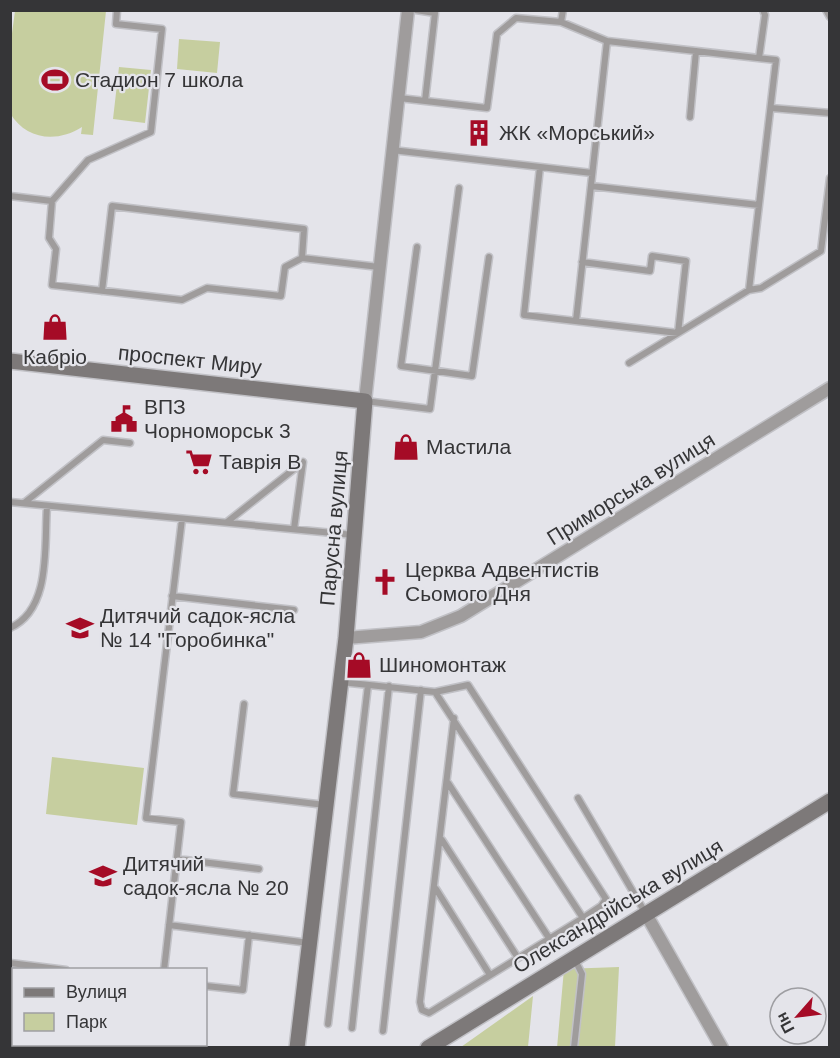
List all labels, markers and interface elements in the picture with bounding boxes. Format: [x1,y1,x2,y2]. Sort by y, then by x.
sports icon: Стадион 7 школа [40,65,70,95]
place label: Стадион 7 школа [75,68,244,91]
building icon: ЖК «Морський» [464,118,494,148]
place label: ЖК «Морський» [499,121,655,144]
shop icon: Кабріо [40,312,70,342]
street label: проспект Миру [117,341,264,379]
place label: Кабріо [23,345,87,368]
place label: ВПЗ Чорноморськ 3 [144,395,291,442]
public building icon: ВПЗ Чорноморськ 3 [109,404,139,434]
street label: Приморська вулиця [543,428,719,549]
shop icon: Мастила [391,432,421,462]
place label: Мастила [426,435,512,458]
supermarket icon: Таврія В [184,447,214,477]
street label: Парусна вулиця [315,449,352,607]
place label: Таврія В [219,450,301,473]
place label: Церква Адвентистів Сьомого Дня [405,558,599,605]
church icon: Церква Адвентистів Сьомого Дня [370,567,400,597]
place label: Дитячий садок-ясла № 14 "Горобинка" [100,604,296,651]
school or university icon: Дитячий садок-ясла № 14 "Горобинка" [65,613,95,643]
shop icon: Шиномонтаж [344,650,374,680]
place label: Шиномонтаж [379,653,506,676]
street label: Олександрійська вулиця [509,834,727,977]
place label: Дитячий садок-ясла № 20 [123,852,289,899]
school or university icon: Дитячий садок-ясла № 20 [88,861,118,891]
legend [12,968,207,1046]
text: Вулиця [66,982,127,1002]
north arrow [768,986,828,1046]
text: Пн [773,1009,798,1036]
text: Парк [66,1012,107,1032]

